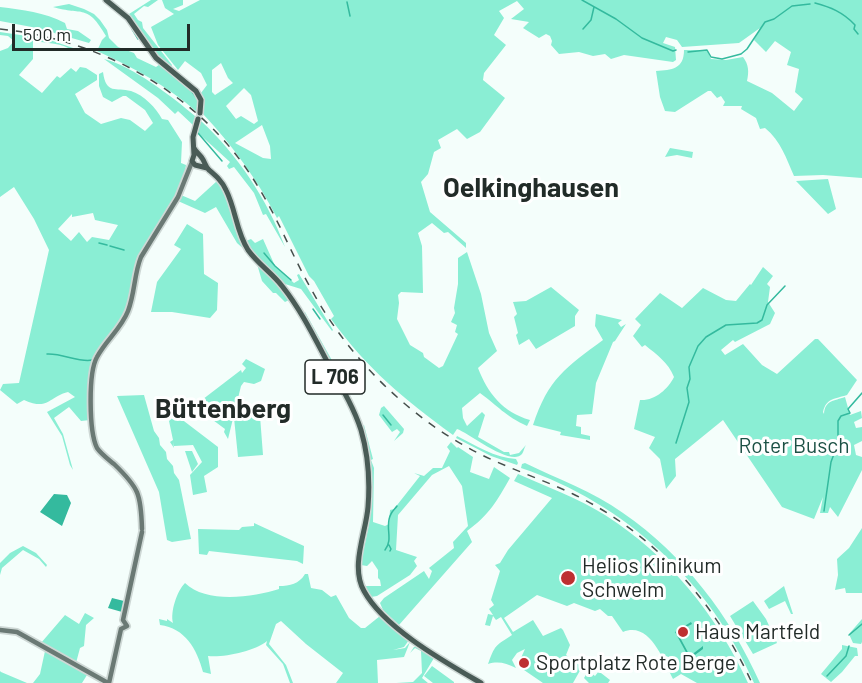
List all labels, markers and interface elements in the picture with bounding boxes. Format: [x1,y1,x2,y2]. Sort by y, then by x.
scale bar [15,12,194,50]
text: 500 m [23,23,71,45]
district label: Oelkinghausen [443,172,619,204]
road number: L 706 [305,360,365,394]
district label: Büttenberg [155,393,291,425]
park label: Roter Busch [739,433,849,459]
place label: Helios Klinikum Schwelm [582,553,722,603]
marker: Helios Klinikum Schwelm [559,569,577,587]
place label: Haus Martfeld [695,619,820,645]
marker: Haus Martfeld [676,625,690,639]
place label: Sportplatz Rote Berge [536,650,736,676]
marker: Sportplatz Rote Berge [517,656,531,670]

